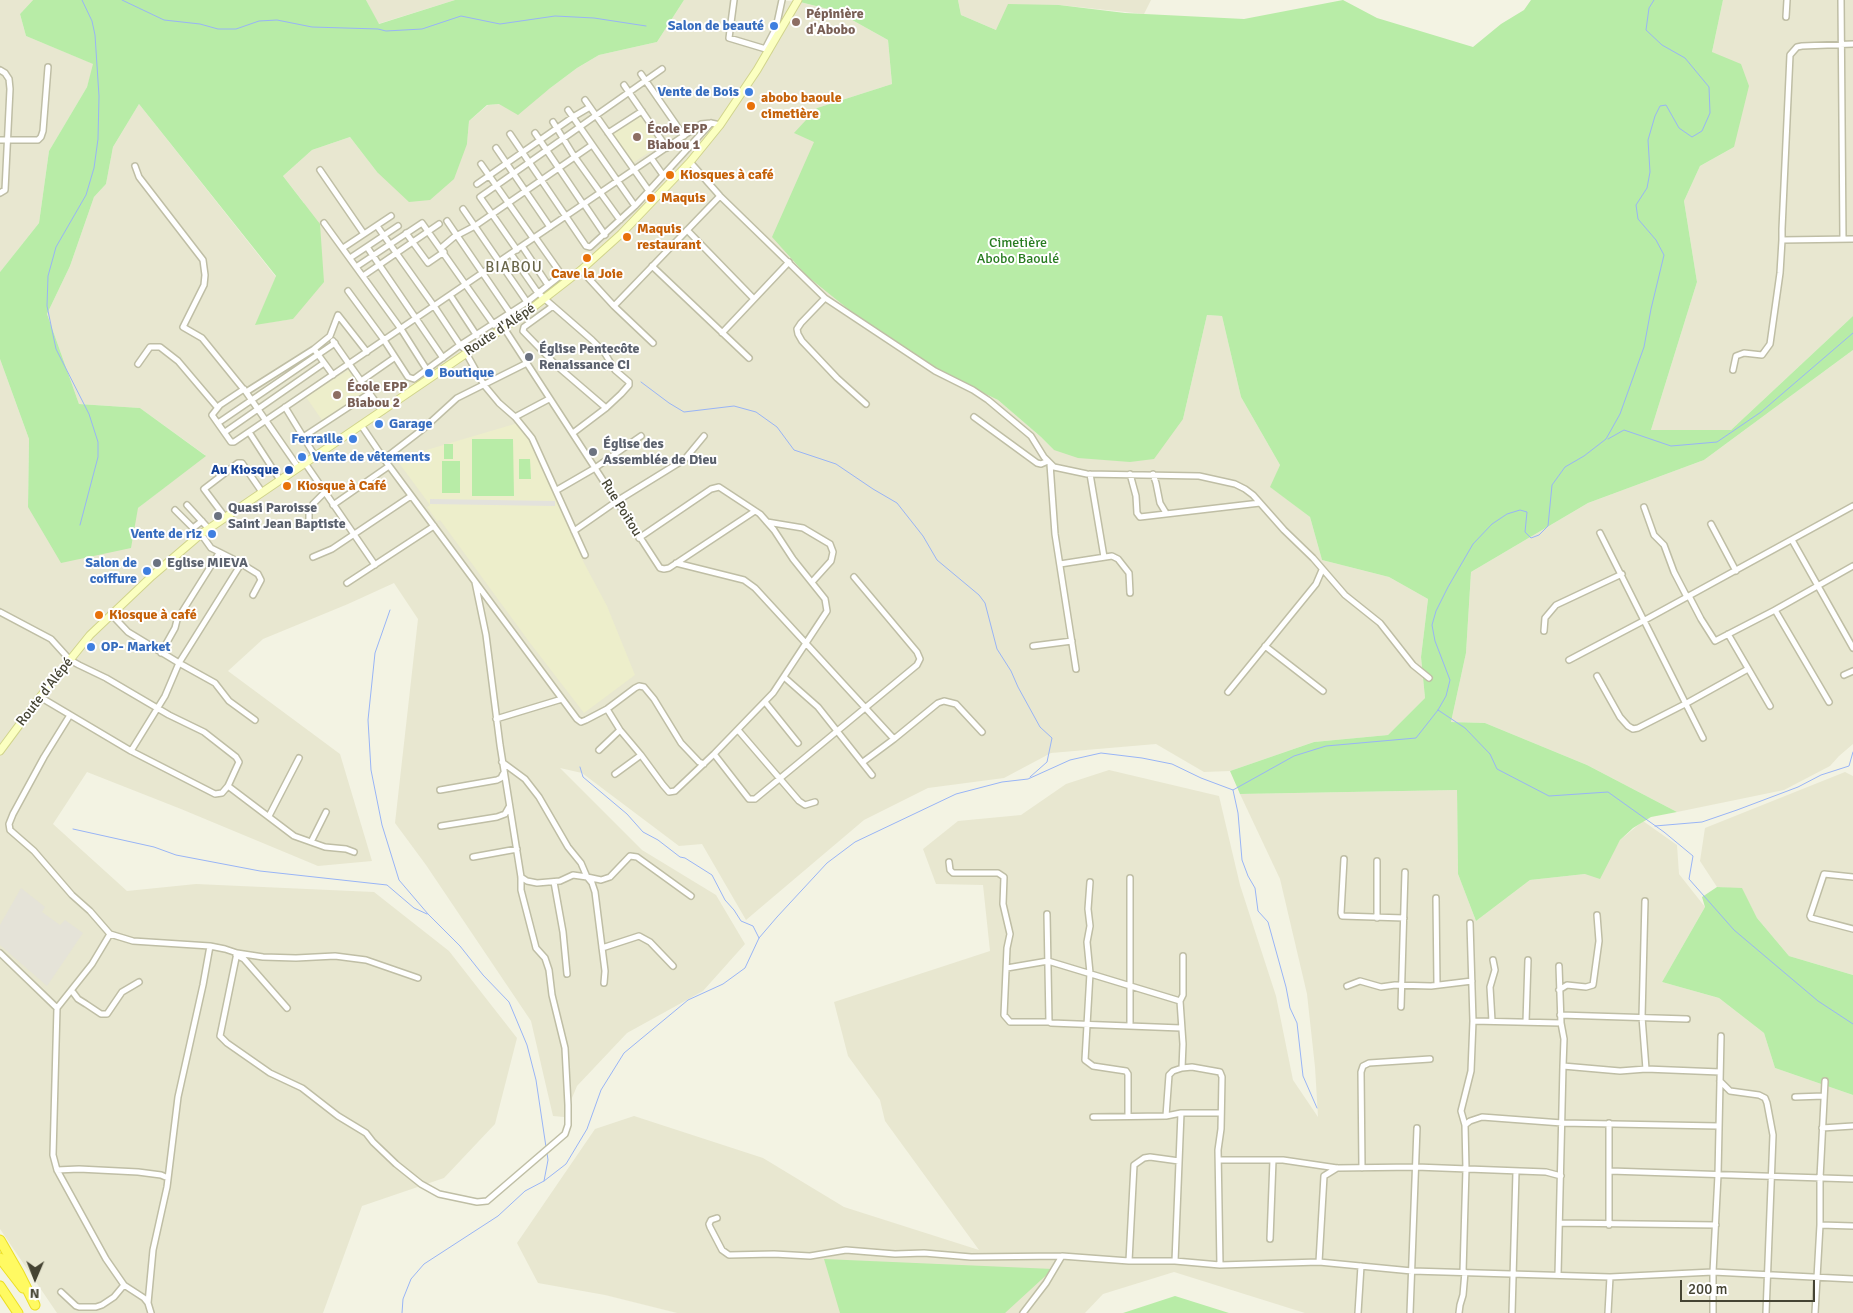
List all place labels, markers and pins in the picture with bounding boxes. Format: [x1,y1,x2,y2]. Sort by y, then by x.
place label: Pépinière d'Abobo [806,6,864,38]
marker: Pépinière d'Abobo [790,16,802,28]
place label: Salon de beauté [668,18,764,34]
marker: Salon de beauté [768,20,780,32]
place label: Vente de Bois [658,84,739,100]
marker: Vente de Bois [743,86,755,98]
place label: abobo baoule cimetière [761,90,842,122]
marker: abobo baoule cimetière [745,100,757,112]
place label: École EPP Biabou 1 [647,121,708,154]
marker: École EPP Biabou 1 [631,131,643,143]
place label: Kiosques à café [680,167,774,183]
marker: Kiosques à café [664,169,676,181]
place label: Maquis [661,190,705,206]
marker: Maquis [645,192,657,204]
place label: Maquis restaurant [637,221,701,253]
marker: Maquis restaurant [621,231,633,243]
marker: Cave la Joie [581,252,593,264]
place label: Cave la Joie [551,266,623,282]
place label: Église Pentecôte Renaissance CI [539,341,640,374]
marker: Église Pentecôte Renaissance CI [523,351,535,363]
place label: Boutique [439,365,494,381]
marker: Boutique [423,367,435,379]
place label: École EPP Biabou 2 [347,379,408,412]
marker: École EPP Biabou 2 [331,389,343,401]
place label: Garage [389,416,432,432]
marker: Garage [373,418,385,430]
place label: Ferraille [291,431,343,447]
marker: Ferraille [347,433,359,445]
place label: Église des Assemblée de Dieu [603,436,717,468]
marker: Église des Assemblée de Dieu [587,446,599,458]
place label: Vente de vêtements [312,449,430,465]
marker: Vente de vêtements [296,451,308,463]
place label: Au Kiosque [211,462,279,478]
marker: Au Kiosque [283,464,295,476]
place label: Kiosque à Café [297,478,386,494]
marker: Kiosque à Café [281,480,293,492]
place label: Quasi Paroisse Saint Jean Baptiste [228,500,346,532]
marker: Quasi Paroisse Saint Jean Baptiste [212,510,224,522]
place label: Vente de riz [131,526,202,542]
marker: Vente de riz [206,528,218,540]
place label: Salon de coiffure [85,555,137,588]
place label: Eglise MIEVA [167,555,248,571]
marker: Eglise MIEVA [151,557,163,569]
marker: Salon de coiffure [141,565,153,577]
place label: Kiosque à café [109,607,197,623]
marker: Kiosque à café [93,609,105,621]
place label: OP- Market [101,639,171,655]
marker: OP- Market [85,641,97,653]

